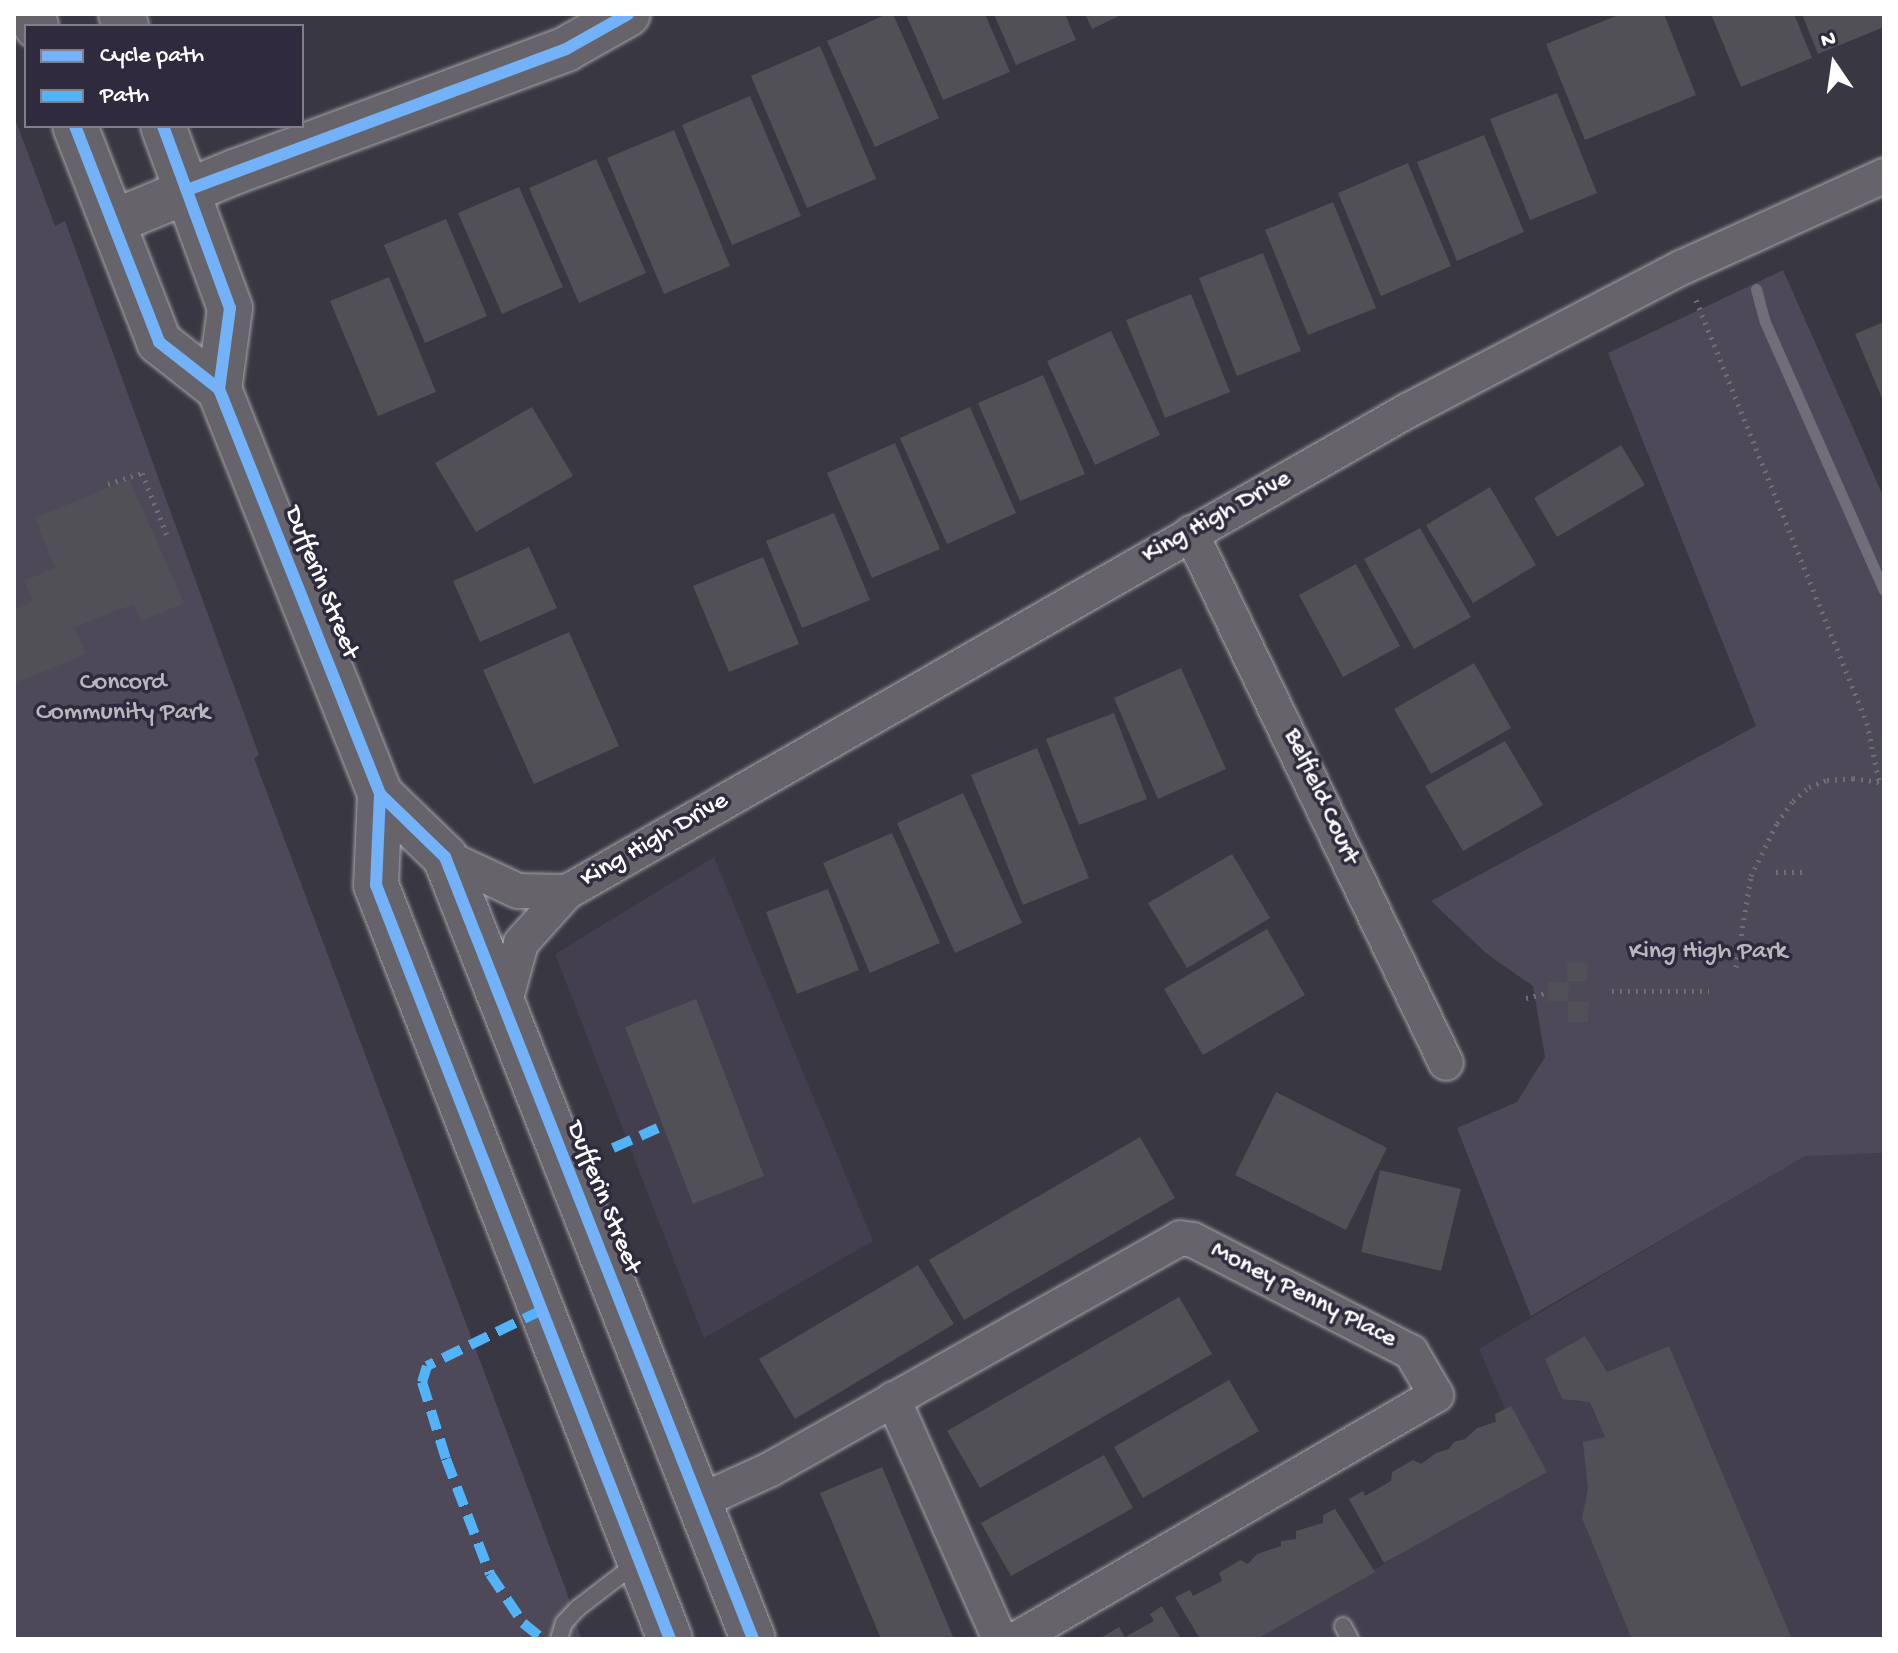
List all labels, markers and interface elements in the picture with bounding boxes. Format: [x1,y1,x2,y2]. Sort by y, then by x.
legend [24,24,304,128]
north arrow [1794,24,1874,104]
text: N [1819,26,1839,55]
text: Cycle path [100,42,204,71]
text: Path [100,82,149,111]
street label: King High Drive [1137,464,1297,572]
street label: Dufferin Street [275,502,365,664]
park label: Concord Community Park [36,668,210,730]
street label: Belfield Court [1275,724,1365,870]
street label: King High Drive [576,786,734,896]
park label: King High Park [1629,937,1787,969]
street label: Dufferin Street [557,1117,647,1279]
street label: Money Penny Place [1205,1236,1401,1356]

